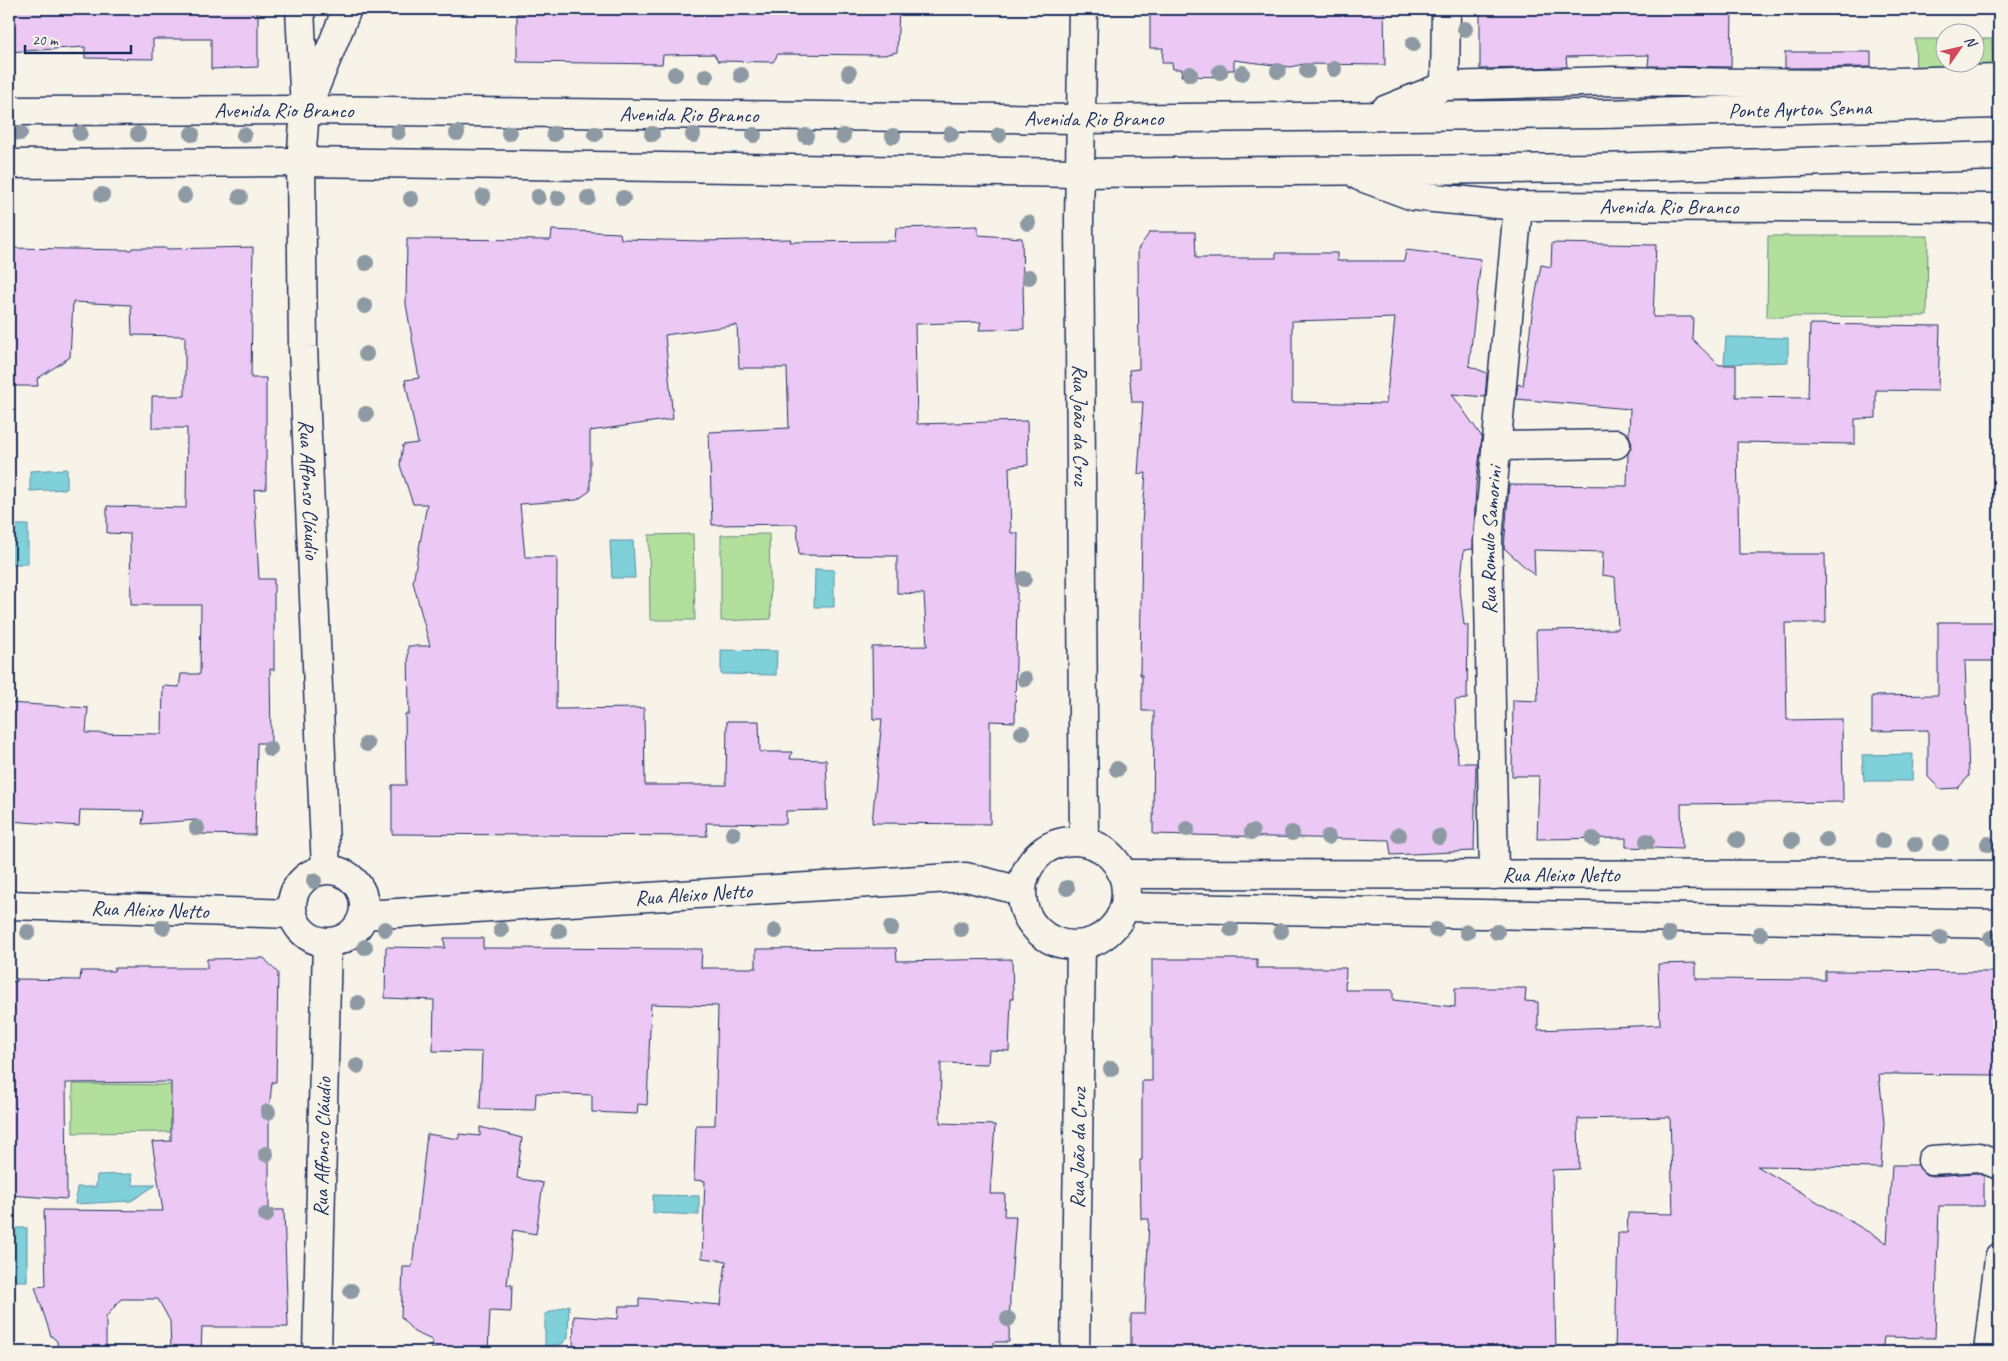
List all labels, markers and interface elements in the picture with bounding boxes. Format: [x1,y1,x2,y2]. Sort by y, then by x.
scale bar [25,22,131,54]
north arrow [1936,22,1986,72]
text: 20 m [32,31,59,50]
text: N [1961,33,1981,51]
street label: Ponte Ayrton Senna [1728,94,1873,124]
street label: Avenida Rio Branco [214,97,355,124]
street label: Avenida Rio Branco [619,101,760,128]
street label: Avenida Rio Branco [1024,105,1165,132]
street label: Avenida Rio Branco [1599,193,1740,220]
street label: Rua João da Cruz [1067,364,1094,487]
street label: Rua Affonso Cláudio [293,419,325,561]
street label: Rua Romulo Samorini [1475,462,1508,614]
street label: Rua Aleixo Netto [1502,861,1621,888]
street label: Rua Aleixo Netto [634,877,754,911]
street label: Rua Aleixo Netto [91,895,211,924]
street label: Rua Affonso Cláudio [307,1075,337,1217]
street label: Rua João da Cruz [1064,1086,1092,1209]

